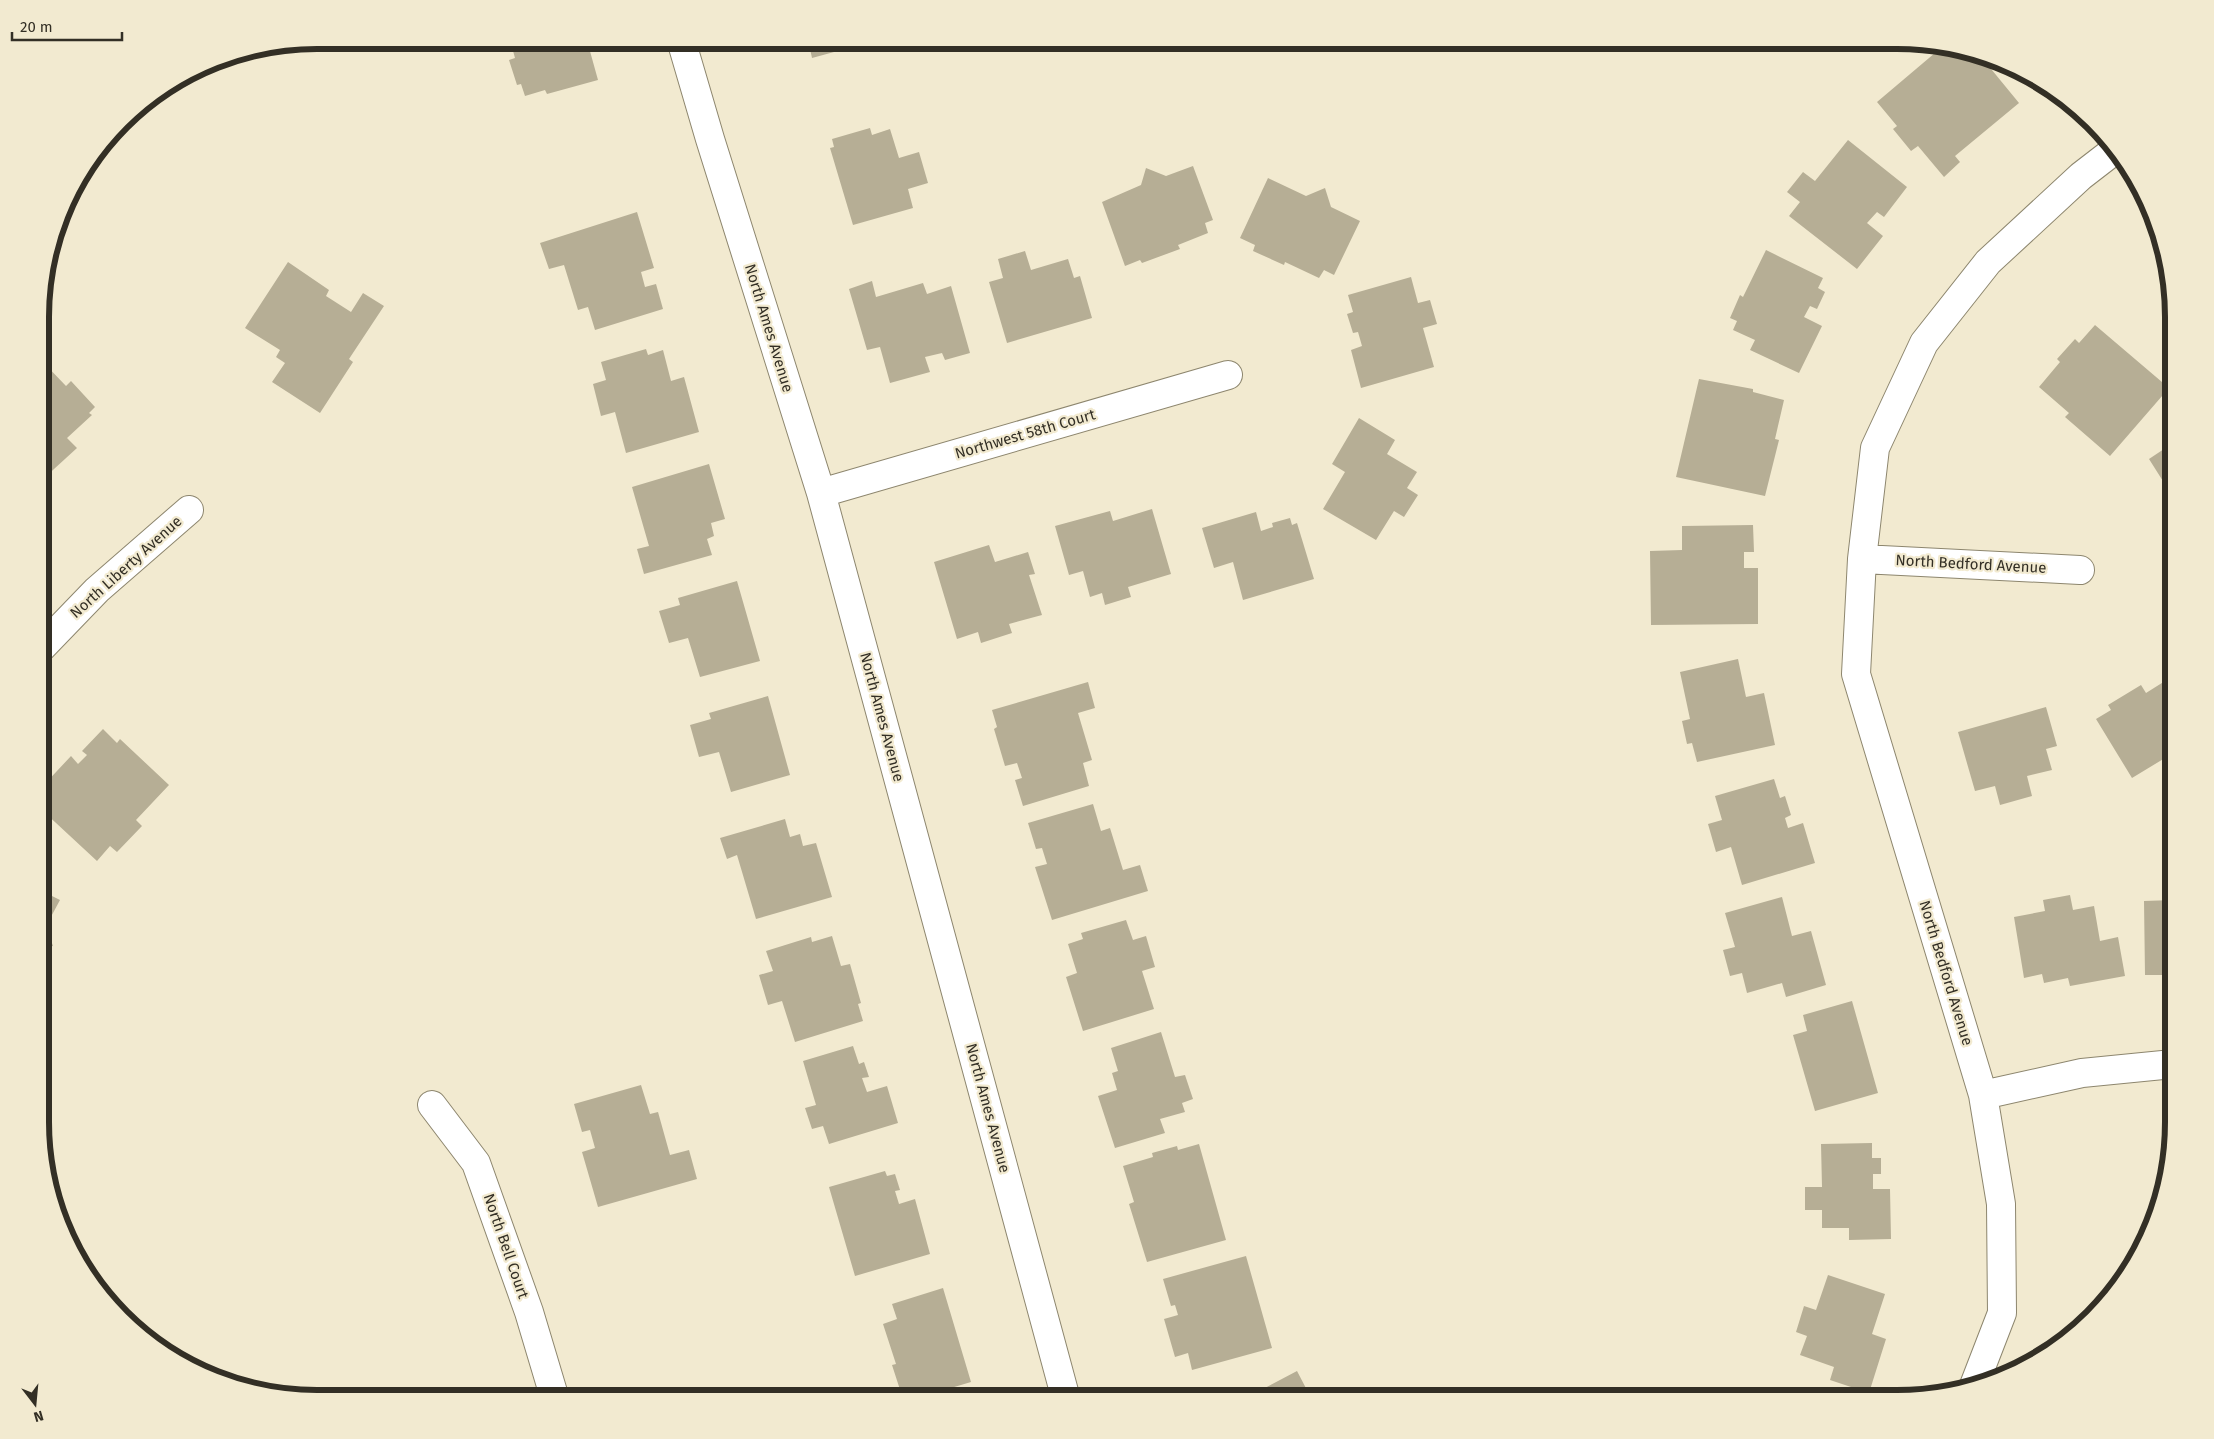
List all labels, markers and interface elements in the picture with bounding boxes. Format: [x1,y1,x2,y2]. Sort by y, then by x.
scale bar [12,10,122,42]
text: 20 m [20,18,53,36]
street label: North Ames Avenue [741,262,797,394]
street label: Northwest 58th Court [953,405,1098,463]
street label: North Liberty Avenue [66,512,186,622]
street label: North Bedford Avenue [1895,551,2047,577]
street label: North Ames Avenue [856,650,908,784]
street label: North Bedford Avenue [1915,898,1977,1048]
street label: North Ames Avenue [962,1041,1014,1175]
street label: North Bell Court [480,1191,533,1301]
north arrow [10,1379,60,1429]
text: N [32,1407,45,1425]

